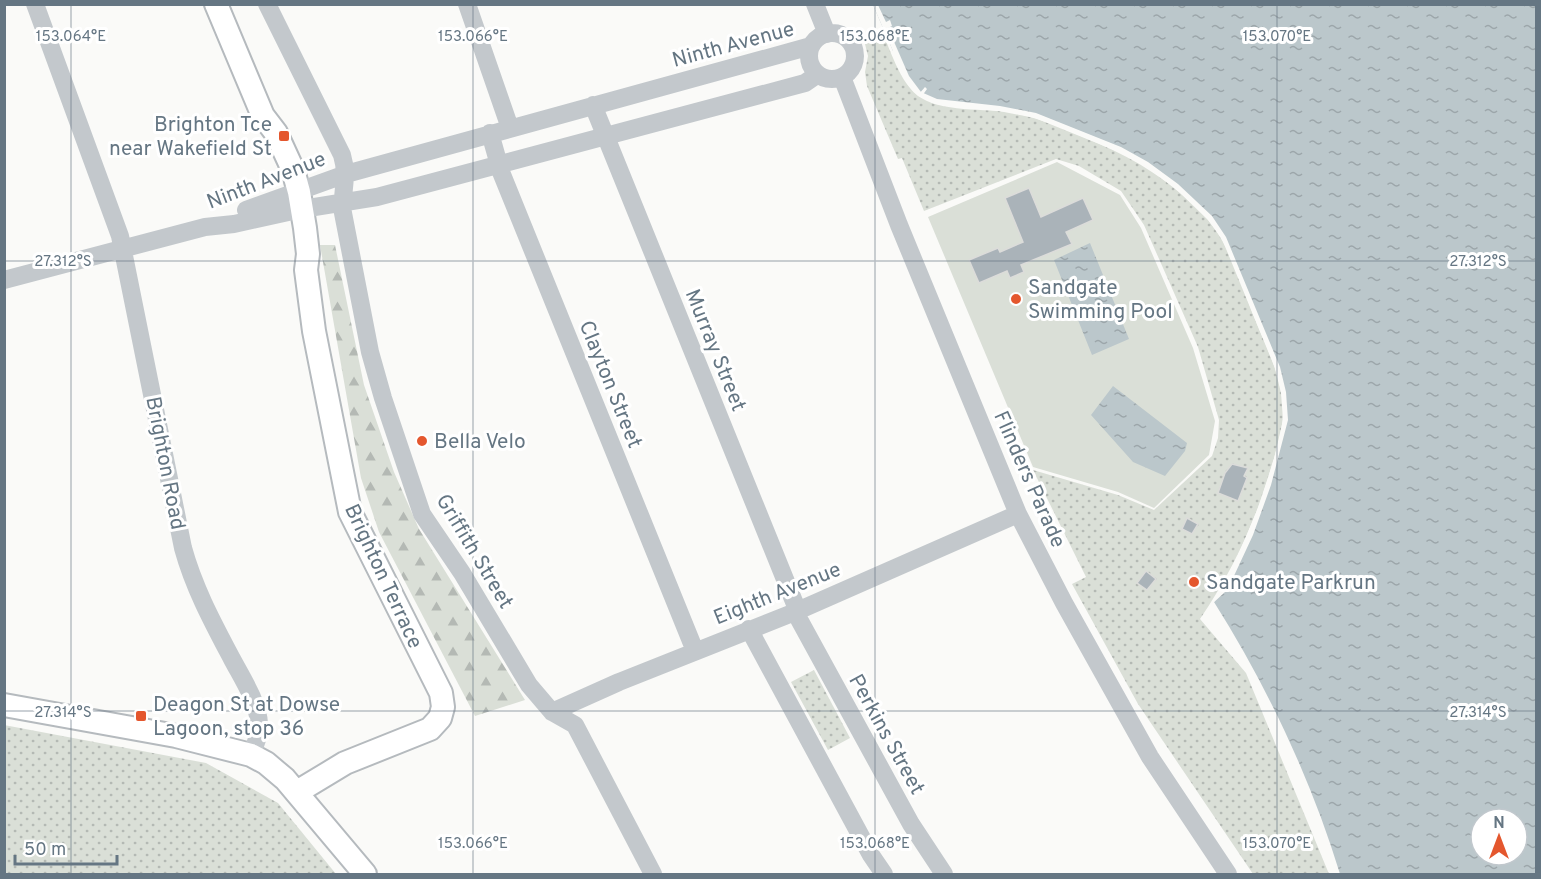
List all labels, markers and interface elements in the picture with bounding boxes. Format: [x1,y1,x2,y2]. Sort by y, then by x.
street label: Ninth Avenue [669,16,797,75]
text: 153.064°E [36,28,106,47]
text: 153.066°E [438,28,508,47]
text: 153.068°E [840,28,910,47]
text: 153.070°E [1243,28,1311,47]
place label: Brighton Tce near Wakefield St [109,112,272,163]
marker: Brighton Tce near Wakefield St [277,129,291,143]
street label: Ninth Avenue [203,146,330,216]
text: 27.312°S [34,253,92,272]
text: 27.312°S [1449,253,1507,272]
place label: Sandgate Swimming Pool [1028,275,1173,326]
street label: Murray Street [678,285,751,416]
marker: Sandgate Swimming Pool [1009,292,1023,306]
street label: Clayton Street [572,317,647,452]
street label: Brighton Road [138,394,191,532]
street label: Flinders Parade [986,407,1071,552]
place label: Bella Velo [434,429,526,456]
marker: Bella Velo [415,434,429,448]
street label: Griffith Street [429,489,519,614]
street label: Brighton Terrace [337,500,428,653]
street label: Eighth Avenue [710,557,845,632]
place label: Sandgate Parkrun [1206,570,1376,597]
marker: Sandgate Parkrun [1187,575,1201,589]
street label: Perkins Street [841,670,930,800]
place label: Deagon St at Dowse Lagoon, stop 36 [153,692,340,743]
text: 27.314°S [34,704,92,723]
text: 27.314°S [1449,704,1507,723]
marker: Deagon St at Dowse Lagoon, stop 36 [134,709,148,723]
north arrow [1469,807,1529,867]
text: N [1493,814,1505,834]
scale bar [15,828,117,866]
text: 153.066°E [438,835,508,854]
text: 153.068°E [840,835,910,854]
text: 153.070°E [1243,835,1311,854]
text: 50 m [24,839,66,862]

